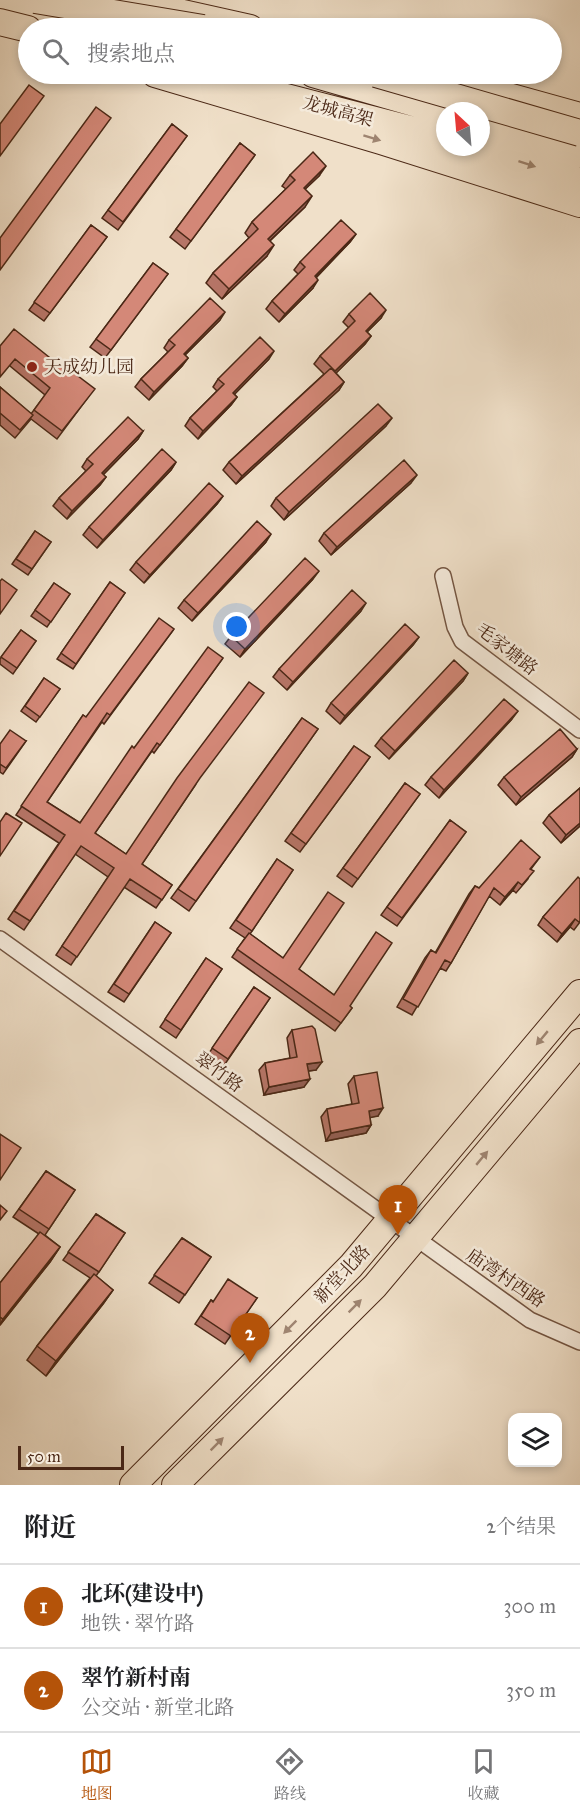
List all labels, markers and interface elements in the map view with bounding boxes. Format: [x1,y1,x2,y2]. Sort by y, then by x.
search box [18,18,562,84]
icon: search [39,35,72,68]
text: 搜索地点 [87,40,175,67]
street label: 龙城高架 [300,91,376,131]
north arrow [436,102,490,156]
one-way arrow [363,134,381,143]
one-way arrow [518,160,536,169]
place label: 天成幼儿园 [44,356,134,378]
marker: 天成幼儿园 [25,360,39,374]
your location [222,612,251,641]
street label: 毛家塘路 [472,618,542,680]
one-way arrow [536,1030,549,1046]
street label: 翠竹路 [191,1047,247,1097]
one-way arrow [475,1151,488,1166]
pin: 1 [378,1186,418,1235]
street label: 新堂北路 [309,1240,375,1308]
street label: 庙湾村西路 [463,1244,549,1312]
one-way arrow [347,1299,362,1313]
pin: 2 [230,1314,270,1363]
one-way arrow [284,1320,298,1334]
map controls [508,1413,562,1467]
button: layers [508,1413,562,1467]
one-way arrow [209,1437,223,1451]
scale bar [18,1443,124,1470]
text: 50 m [27,1447,61,1466]
text: 附近 [24,1511,76,1543]
text: 2个结果 [486,1514,556,1538]
text: 北环(建设中) [81,1580,203,1607]
text: 1 [40,1594,47,1618]
text: 300 m [504,1594,556,1618]
text: 地铁 · 翠竹路 [81,1611,194,1635]
text: 翠竹新村南 [81,1664,191,1691]
text: 2 [39,1678,48,1702]
text: 350 m [506,1678,556,1702]
text: 公交站 · 新堂北路 [81,1695,234,1719]
tab: 地图 [80,1745,113,1804]
tab: 路线 [273,1745,306,1804]
tab: 收藏 [467,1745,500,1804]

